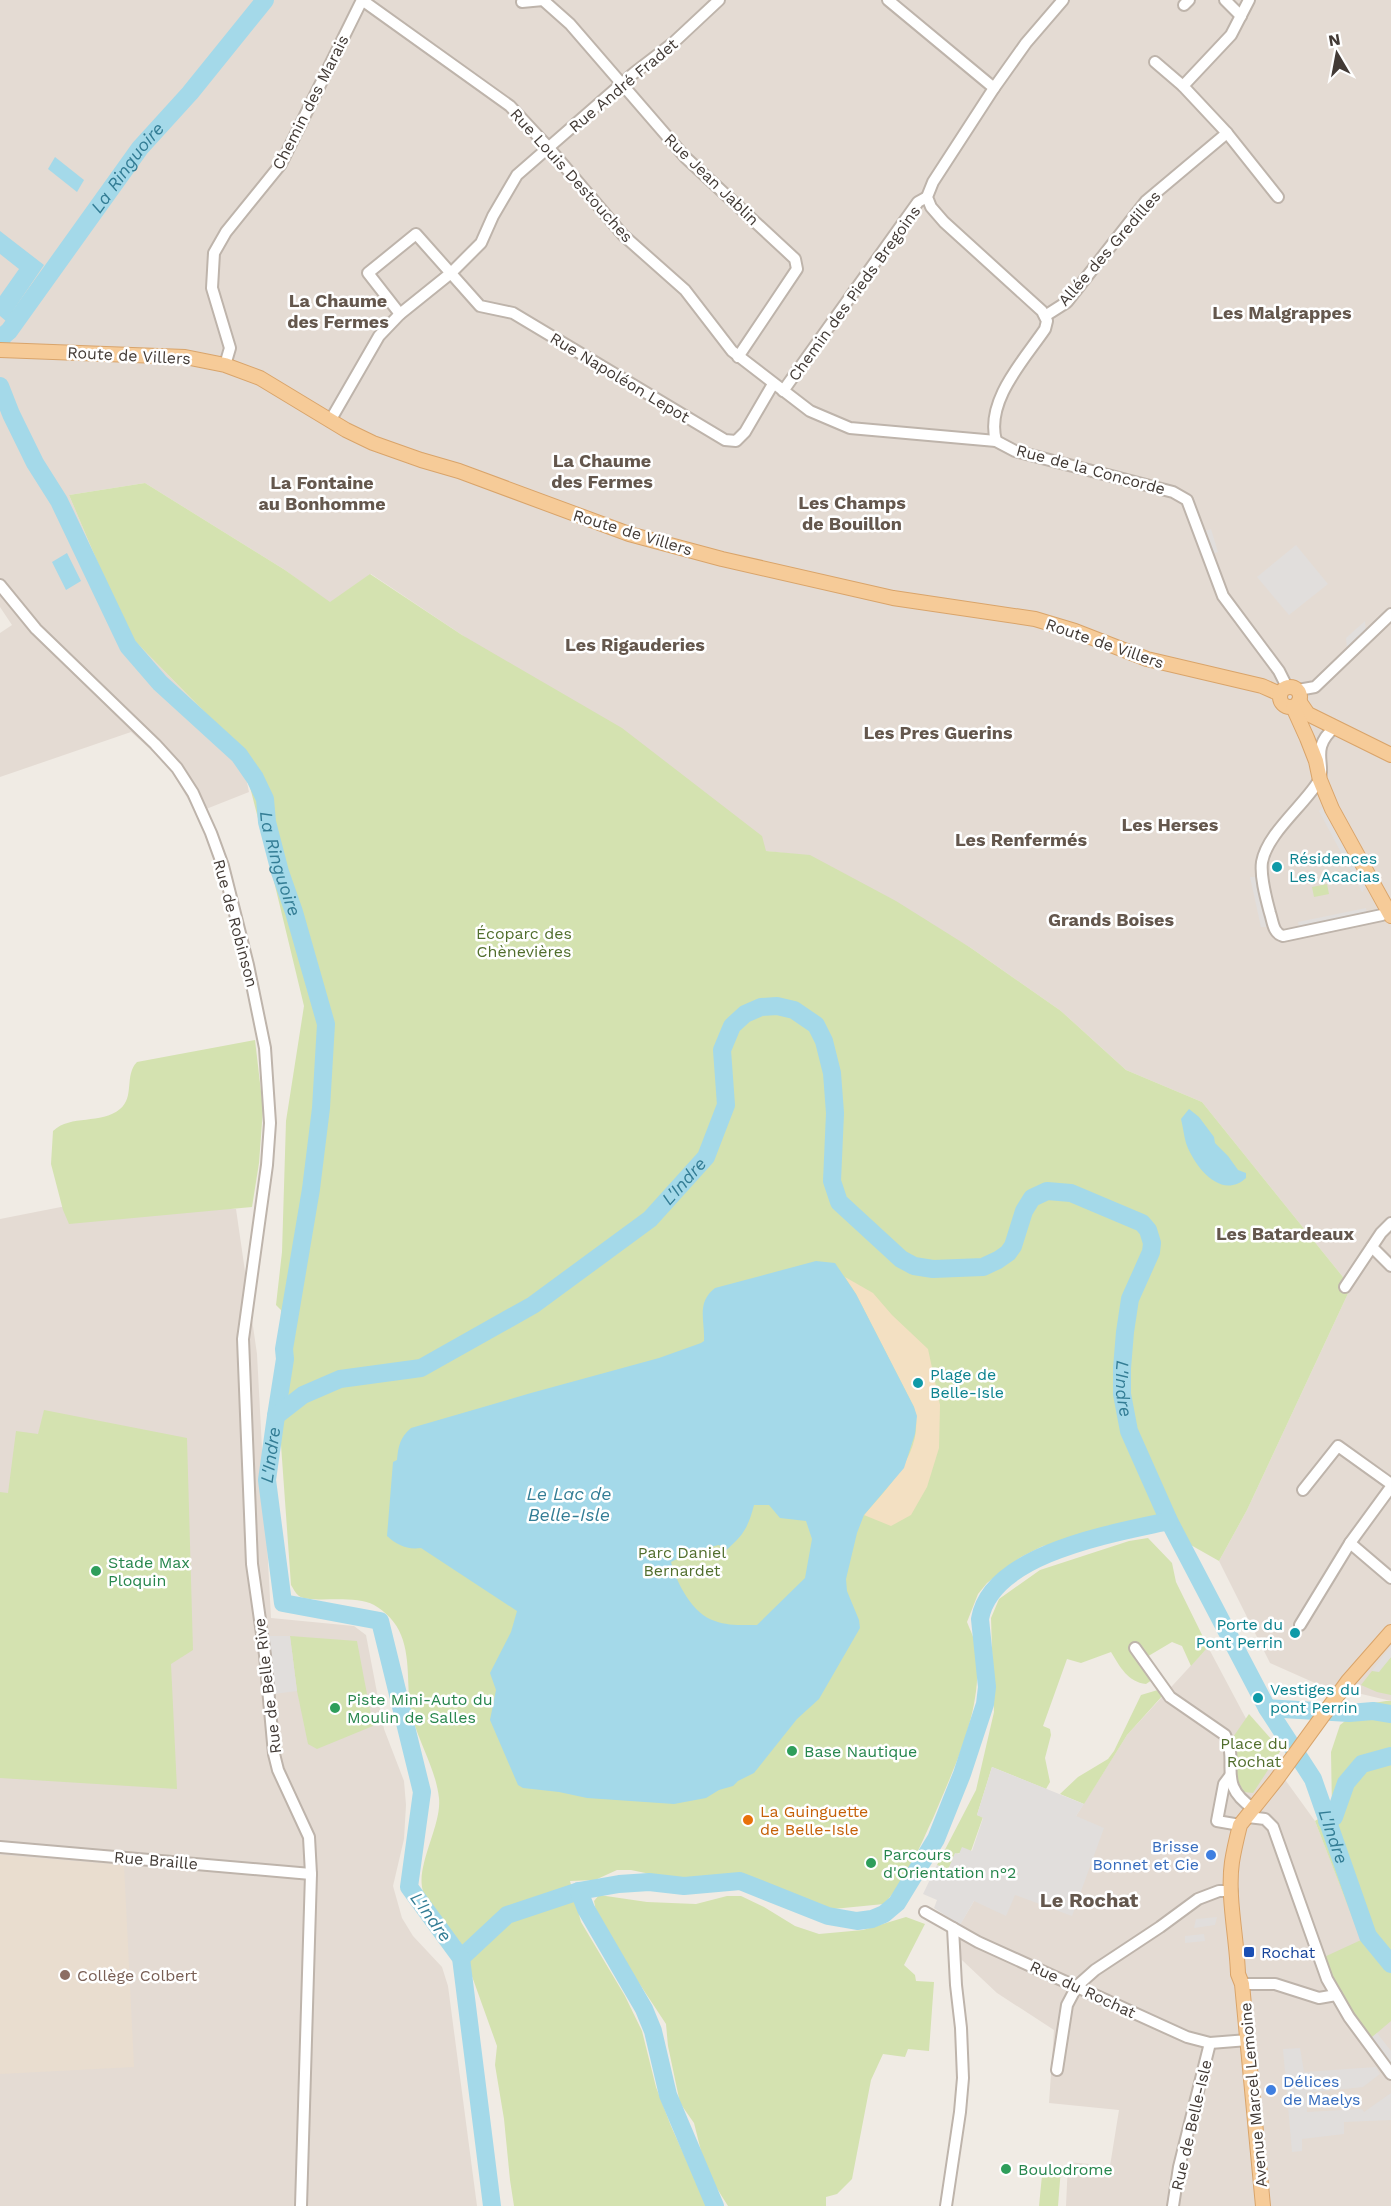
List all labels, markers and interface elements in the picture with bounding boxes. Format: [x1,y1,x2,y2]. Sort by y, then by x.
north arrow [1307,24,1367,84]
text: N [1327,29,1342,50]
street label: Chemin des Marais [268,32,353,173]
street label: Rue André Fradet [565,34,682,136]
street label: Rue Louis Destouches [506,104,637,246]
water label: La Ringuoire [86,118,168,217]
street label: Rue Jean Jablin [661,130,763,229]
street label: Allée des Gredilles [1054,187,1165,310]
street label: Chemin des Pieds Bregoins [784,202,924,385]
district label: La Chaume des Fermes [287,290,389,332]
district label: Les Malgrappes [1212,302,1352,323]
street label: Rue Napoléon Lepot [547,328,693,427]
street label: Route de Villers [67,343,191,368]
street label: Rue de la Concorde [1014,440,1167,499]
district label: La Chaume des Fermes [551,450,653,492]
district label: La Fontaine au Bonhomme [258,472,386,514]
district label: Les Champs de Bouillon [798,492,906,534]
street label: Route de Villers [571,505,695,560]
street label: Route de Villers [1043,614,1166,673]
district label: Les Rigauderies [565,634,705,655]
district label: Les Pres Guerins [863,722,1013,743]
water label: La Ringuoire [256,811,306,919]
district label: Les Herses [1122,814,1219,835]
district label: Les Renfermés [955,829,1087,850]
place label: Résidences Les Acacias [1289,849,1380,886]
street label: Rue de Robinson [209,857,262,989]
marker: Résidences Les Acacias [1270,860,1284,874]
district label: Grands Boises [1048,909,1174,930]
park label: Écoparc des Chènevières [476,924,572,961]
water label: L'Indre [657,1153,710,1209]
district label: Les Batardeaux [1216,1223,1354,1244]
water label: L'Indre [1111,1360,1137,1419]
place label: Plage de Belle-Isle [930,1365,1004,1402]
marker: Plage de Belle-Isle [911,1376,925,1390]
water label: L'Indre [256,1425,284,1484]
water label: Le Lac de Belle-Isle [527,1483,611,1525]
park label: Parc Daniel Bernardet [638,1543,726,1580]
place label: Stade Max Ploquin [108,1553,190,1590]
marker: Stade Max Ploquin [89,1564,103,1578]
place label: Porte du Pont Perrin [1196,1615,1283,1652]
street label: Rue de Belle Rive [250,1617,285,1755]
marker: Porte du Pont Perrin [1288,1626,1302,1640]
place label: Vestiges du pont Perrin [1270,1680,1360,1717]
place label: Piste Mini-Auto du Moulin de Salles [347,1690,493,1727]
marker: Vestiges du pont Perrin [1251,1691,1265,1705]
marker: Piste Mini-Auto du Moulin de Salles [328,1701,342,1715]
park label: Place du Rochat [1220,1734,1288,1771]
place label: Base Nautique [804,1742,917,1761]
marker: Base Nautique [785,1744,799,1758]
place label: La Guinguette de Belle-Isle [760,1802,868,1839]
water label: L'Indre [1314,1806,1353,1866]
marker: La Guinguette de Belle-Isle [741,1813,755,1827]
place label: Brisse Bonnet et Cie [1092,1837,1199,1874]
place label: Parcours d'Orientation n°2 [883,1845,1016,1882]
street label: Rue Braille [113,1847,199,1874]
marker: Brisse Bonnet et Cie [1204,1848,1218,1862]
marker: Parcours d'Orientation n°2 [864,1856,878,1870]
water label: L'Indre [406,1888,456,1946]
district label: Le Rochat [1040,1888,1139,1912]
place label: Rochat [1261,1943,1316,1962]
marker: Rochat [1242,1945,1256,1959]
street label: Rue du Rochat [1027,1957,1139,2022]
place label: Collège Colbert [77,1966,198,1985]
marker: Collège Colbert [58,1968,72,1982]
street label: Avenue Marcel Lemoine [1236,2002,1271,2188]
street label: Rue de Belle-Isle [1167,2058,1216,2192]
place label: Délices de Maelys [1283,2072,1361,2109]
marker: Délices de Maelys [1264,2083,1278,2097]
place label: Boulodrome [1018,2160,1113,2179]
marker: Boulodrome [999,2162,1013,2176]

